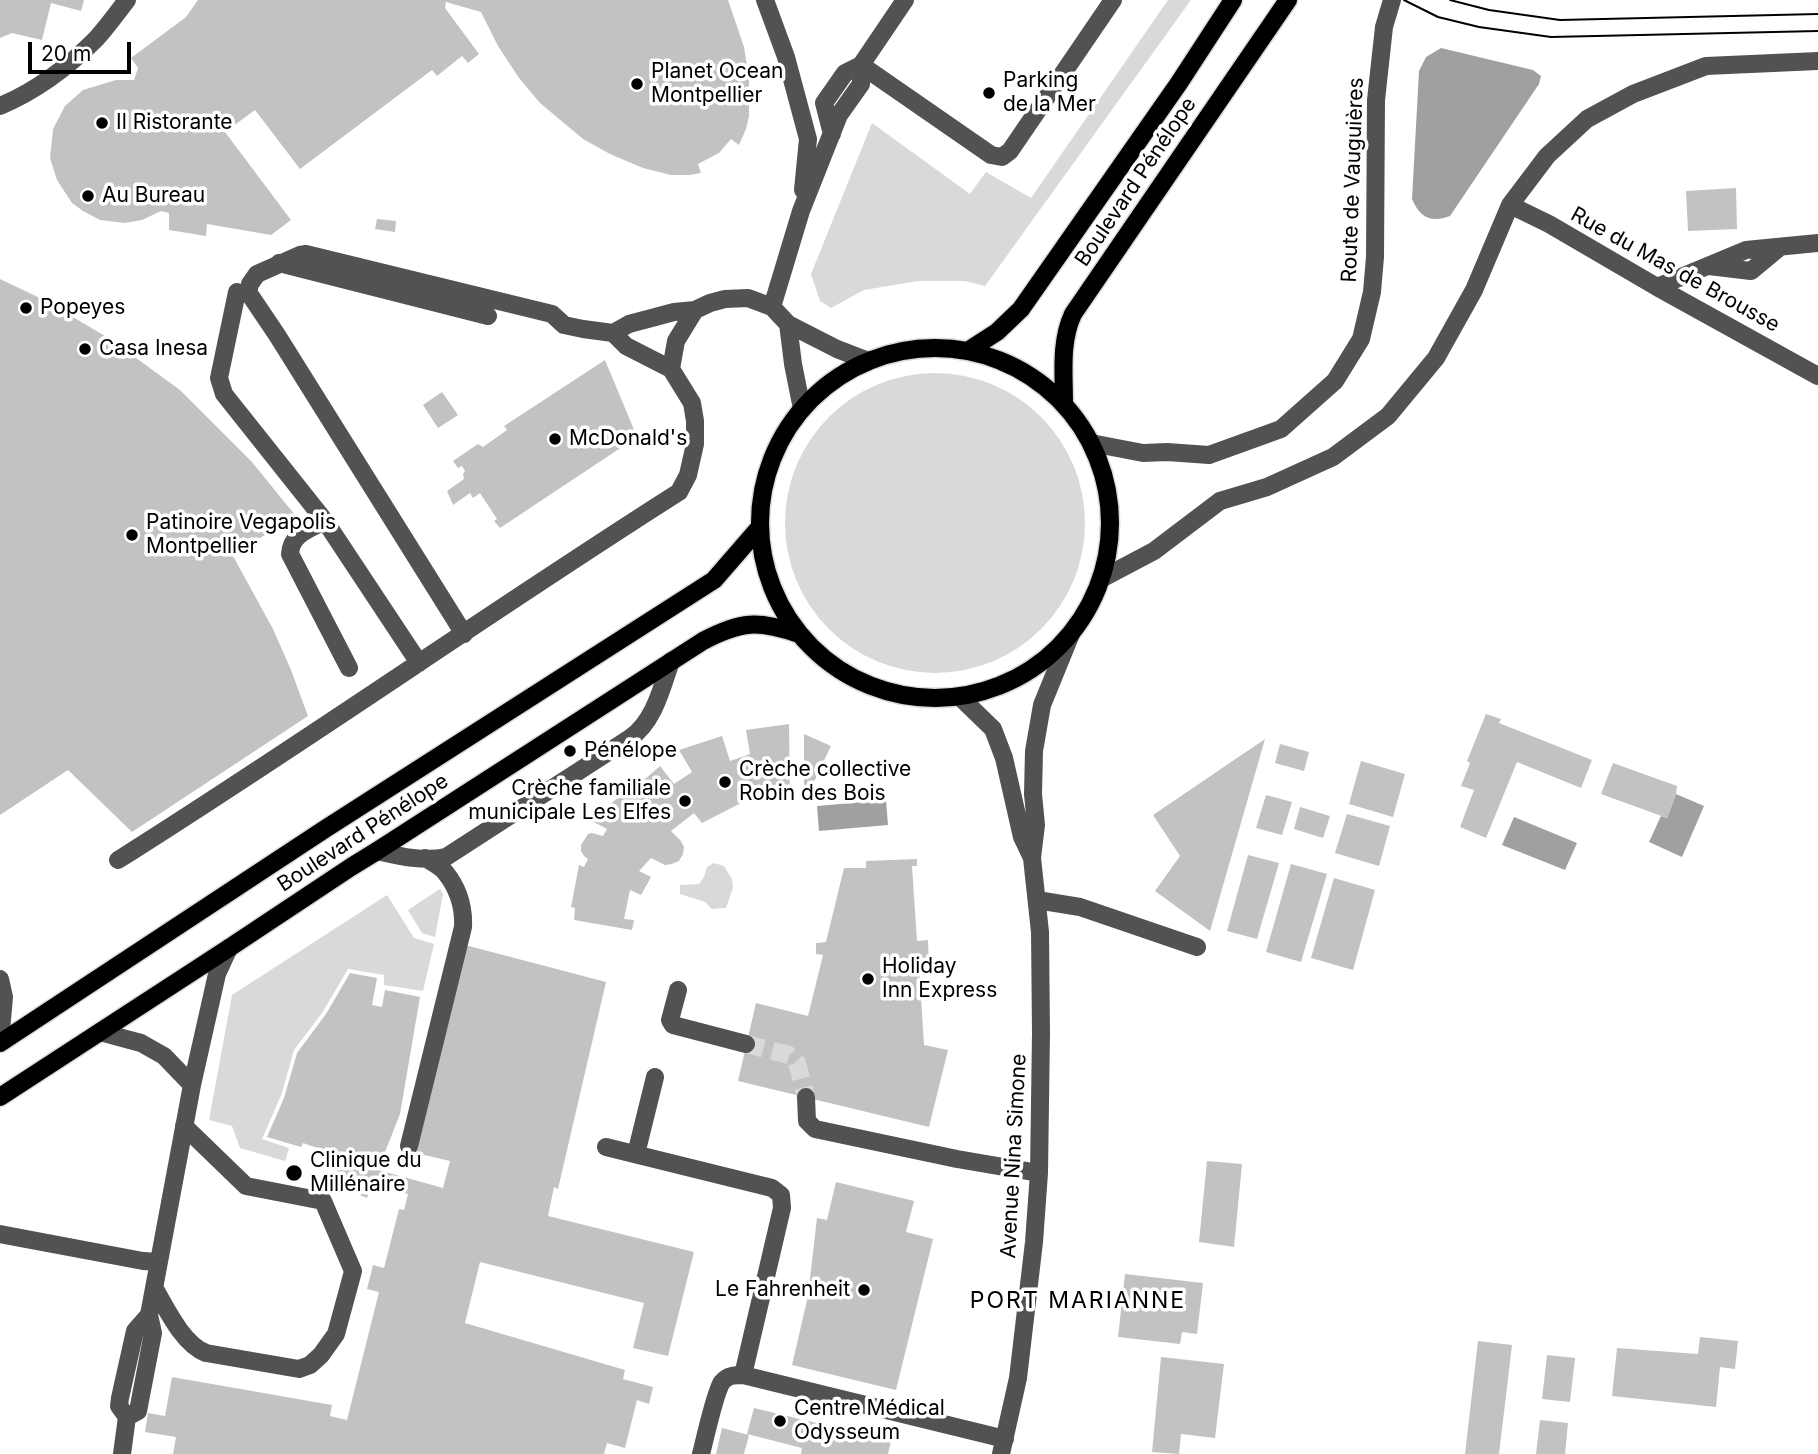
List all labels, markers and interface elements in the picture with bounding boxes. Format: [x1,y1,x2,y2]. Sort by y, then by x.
scale bar [32,28,135,72]
text: 20 m [41,41,91,66]
place label: Planet Ocean Montpellier [651,59,783,109]
place label: Parking de la Mer [1003,68,1096,118]
marker: Planet Ocean Montpellier [629,76,645,92]
street label: Route de Vauguières [1337,77,1369,283]
marker: Parking de la Mer [981,85,997,101]
street label: Boulevard Pénélope [1070,93,1202,271]
place label: Il Ristorante [116,110,233,136]
marker: Il Ristorante [94,115,110,131]
place label: Au Bureau [102,183,205,209]
marker: Au Bureau [80,188,96,204]
street label: Rue du Mas de Brousse [1566,202,1784,338]
place label: Popeyes [40,295,125,321]
marker: Popeyes [18,300,34,316]
place label: Casa Inesa [99,336,208,362]
marker: Casa Inesa [77,341,93,357]
place label: McDonald's [569,426,687,452]
marker: McDonald's [547,431,563,447]
place label: Patinoire Vegapolis Montpellier [146,510,336,560]
marker: Patinoire Vegapolis Montpellier [124,527,140,543]
place label: Pénélope [584,738,677,764]
marker: Pénélope [562,743,578,759]
place label: Crèche collective Robin des Bois [739,757,911,807]
street label: Boulevard Pénélope [273,768,453,898]
marker: Crèche collective Robin des Bois [717,774,733,790]
place label: Crèche familiale municipale Les Elfes [468,776,671,826]
marker: Crèche familiale municipale Les Elfes [677,793,693,809]
place label: Holiday Inn Express [882,954,997,1004]
marker: Holiday Inn Express [860,971,876,987]
street label: Avenue Nina Simone [996,1053,1032,1259]
place label: Clinique du Millénaire [310,1148,422,1198]
marker: Clinique du Millénaire [284,1163,304,1183]
place label: Le Fahrenheit [715,1277,850,1303]
marker: Le Fahrenheit [856,1282,872,1298]
district label: PORT MARIANNE [971,1287,1185,1315]
place label: Centre Médical Odysseum [794,1396,945,1446]
marker: Centre Médical Odysseum [772,1413,788,1429]

